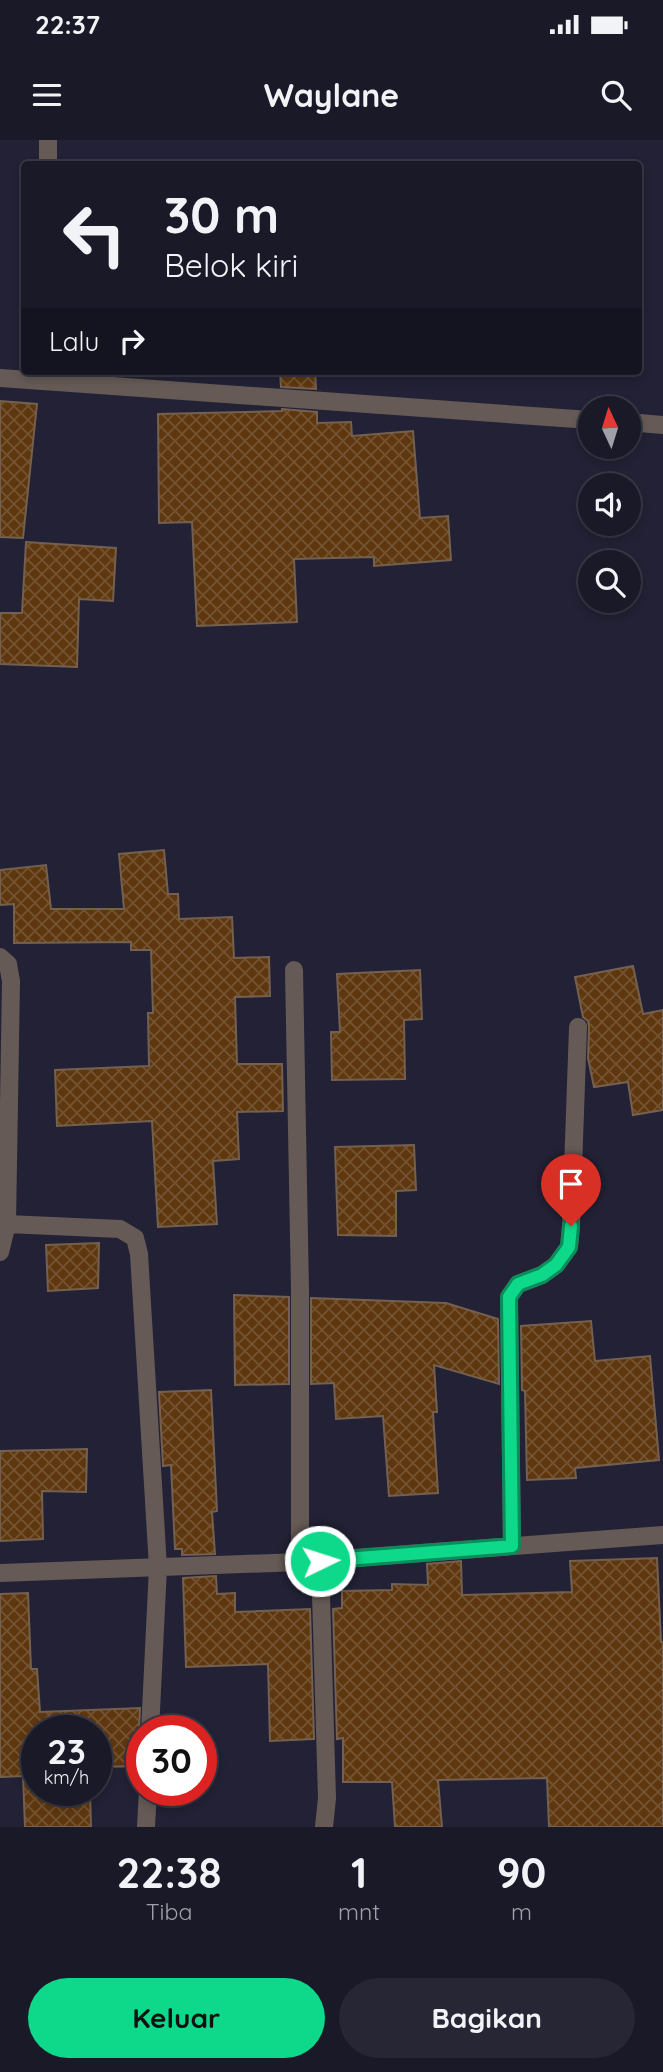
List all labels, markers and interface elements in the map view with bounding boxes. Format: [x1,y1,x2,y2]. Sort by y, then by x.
text: 22:37 [35,8,100,41]
text: Waylane [264,75,399,115]
icon: menu [28,76,66,114]
icon: search [597,76,635,114]
text: 30 m [164,184,279,245]
icon: left [49,189,140,280]
text: Belok kiri [164,245,298,285]
icon: right [113,322,151,360]
text: Lalu [49,325,99,358]
north arrow [578,396,640,458]
map controls [578,396,641,613]
button: sound [578,473,641,536]
button: search [578,550,641,613]
pin [541,1154,601,1226]
icon: arrive [552,1165,590,1203]
position arrow [283,1524,357,1598]
speed limit sign: 30 [126,1715,217,1806]
text: 23 [47,1729,86,1773]
text: km/h [44,1766,89,1789]
text: 22:38 [117,1846,221,1899]
text: 1 [351,1846,367,1899]
text: 90 [497,1846,546,1899]
text: Tiba [146,1897,192,1926]
text: mnt [338,1897,380,1926]
text: m [511,1897,532,1926]
button: Keluar [28,1978,325,2058]
button: Bagikan [339,1978,635,2058]

